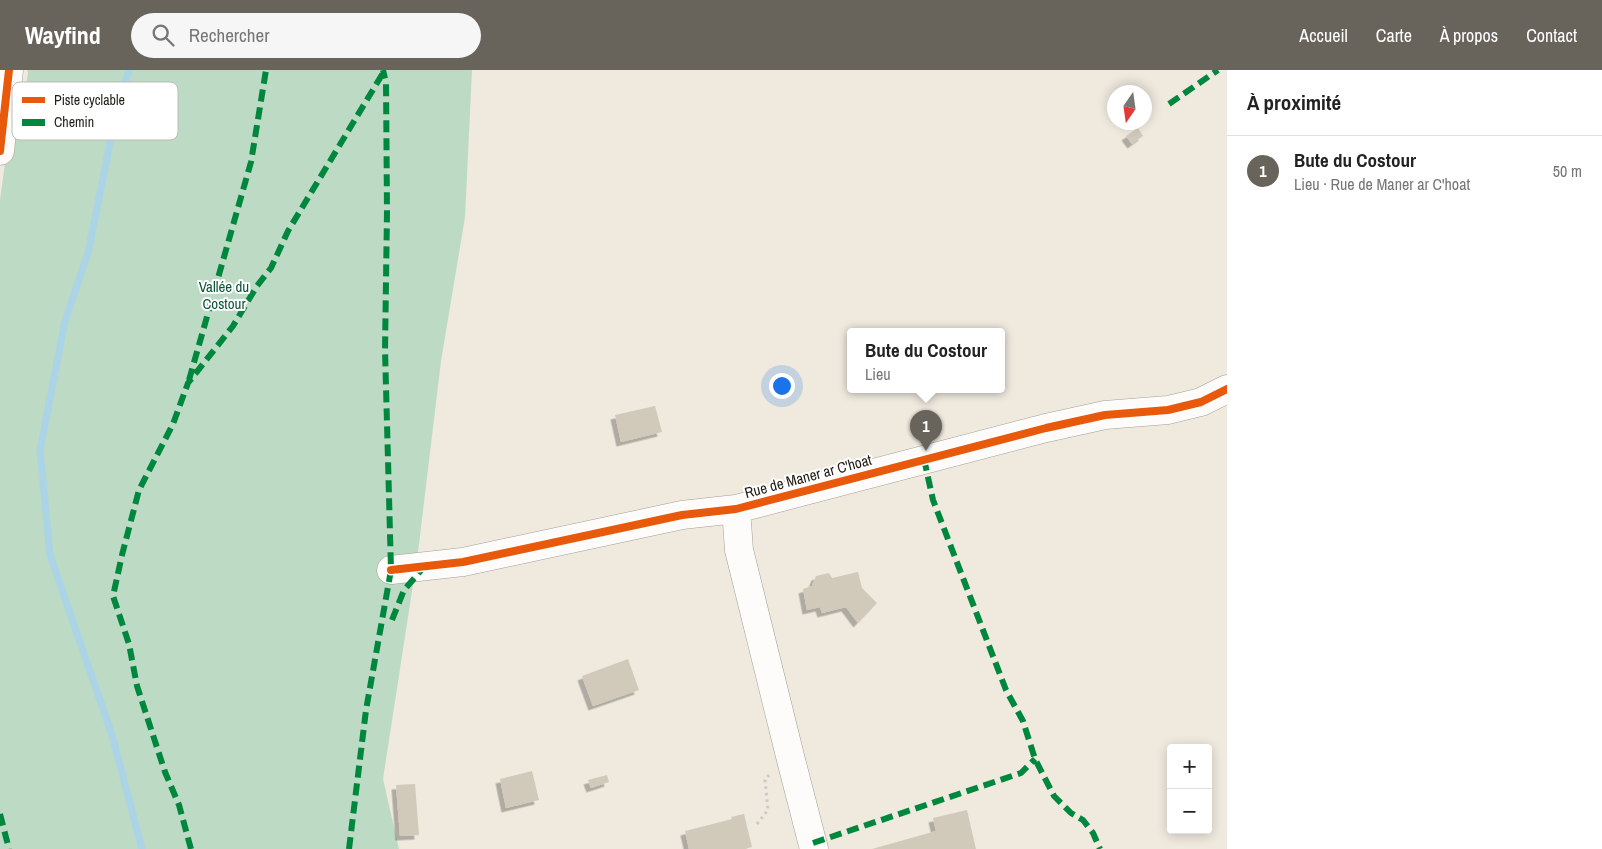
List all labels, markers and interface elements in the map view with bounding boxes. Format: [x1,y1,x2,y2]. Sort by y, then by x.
search box [131,13,481,58]
text: Wayfind [25,19,101,51]
icon: search [149,21,177,49]
text: Rechercher [189,22,269,48]
text: Accueil [1299,23,1348,48]
text: Carte [1376,23,1412,48]
text: À propos [1440,23,1498,48]
text: Contact [1526,23,1577,48]
legend [12,82,178,140]
north arrow [1107,85,1152,130]
text: À proximité [1247,88,1341,117]
text: Piste cyclable [54,91,125,109]
text: Chemin [54,113,94,131]
text: Bute du Costour [1294,147,1416,173]
text: 1 [1259,160,1267,182]
text: 50 m [1553,160,1582,182]
text: Lieu · Rue de Maner ar C'hoat [1294,173,1470,195]
park label: Vallée du Costour [199,276,249,314]
popup [847,328,1005,393]
text: Bute du Costour [865,337,987,363]
text: Lieu [865,363,891,385]
your location [769,373,795,399]
pin: 1 [910,410,942,451]
street label: Rue de Maner ar C'hoat [742,449,874,503]
map controls [1167,744,1212,834]
button: + [1167,744,1212,789]
button: − [1167,789,1212,834]

